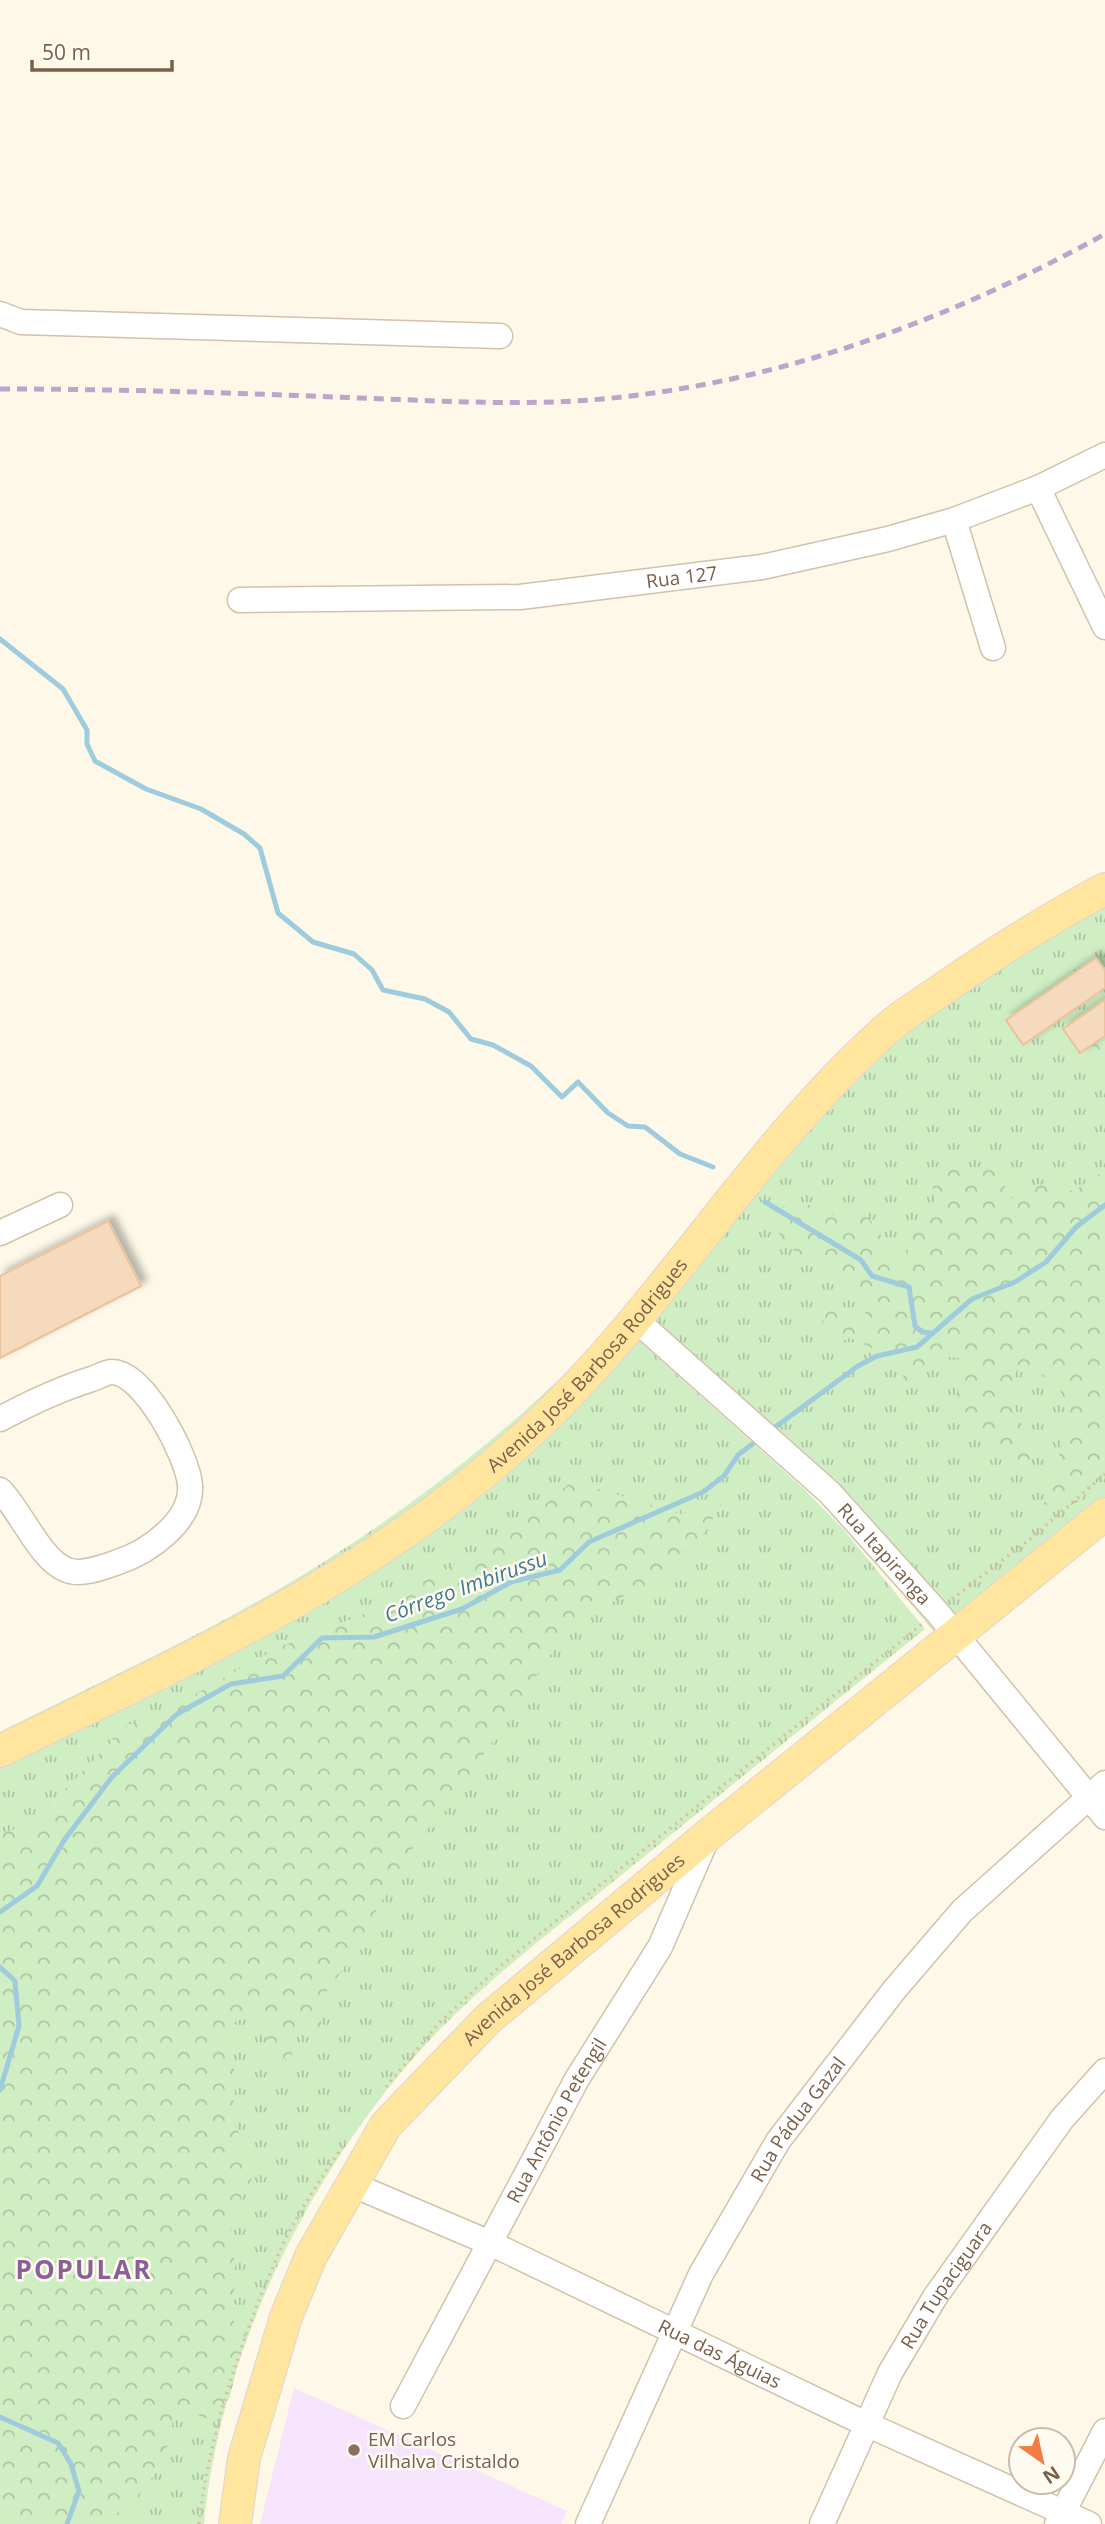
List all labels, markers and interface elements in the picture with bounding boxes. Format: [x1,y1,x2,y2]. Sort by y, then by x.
scale bar [32,28,172,72]
text: 50 m [42,38,91,66]
street label: Rua 127 [645,560,719,594]
street label: Avenida José Barbosa Rodrigues [481,1253,693,1478]
street label: Rua Itapiranga [832,1497,937,1610]
water label: Córrego Imbirussu [380,1544,551,1629]
street label: Avenida José Barbosa Rodrigues [457,1847,690,2051]
street label: Rua Antônio Petengil [500,2033,612,2208]
street label: Rua Pádua Gazal [744,2051,851,2187]
street label: Rua Tupaciguara [894,2216,998,2353]
district label: POPULAR [16,2251,152,2287]
street label: Rua das Águias [654,2313,786,2394]
place label: EM Carlos Vilhalva Cristaldo [368,2426,520,2474]
north arrow [1007,2426,1077,2496]
marker: EM Carlos Vilhalva Cristaldo [346,2442,362,2458]
text: N [1038,2460,1065,2490]

